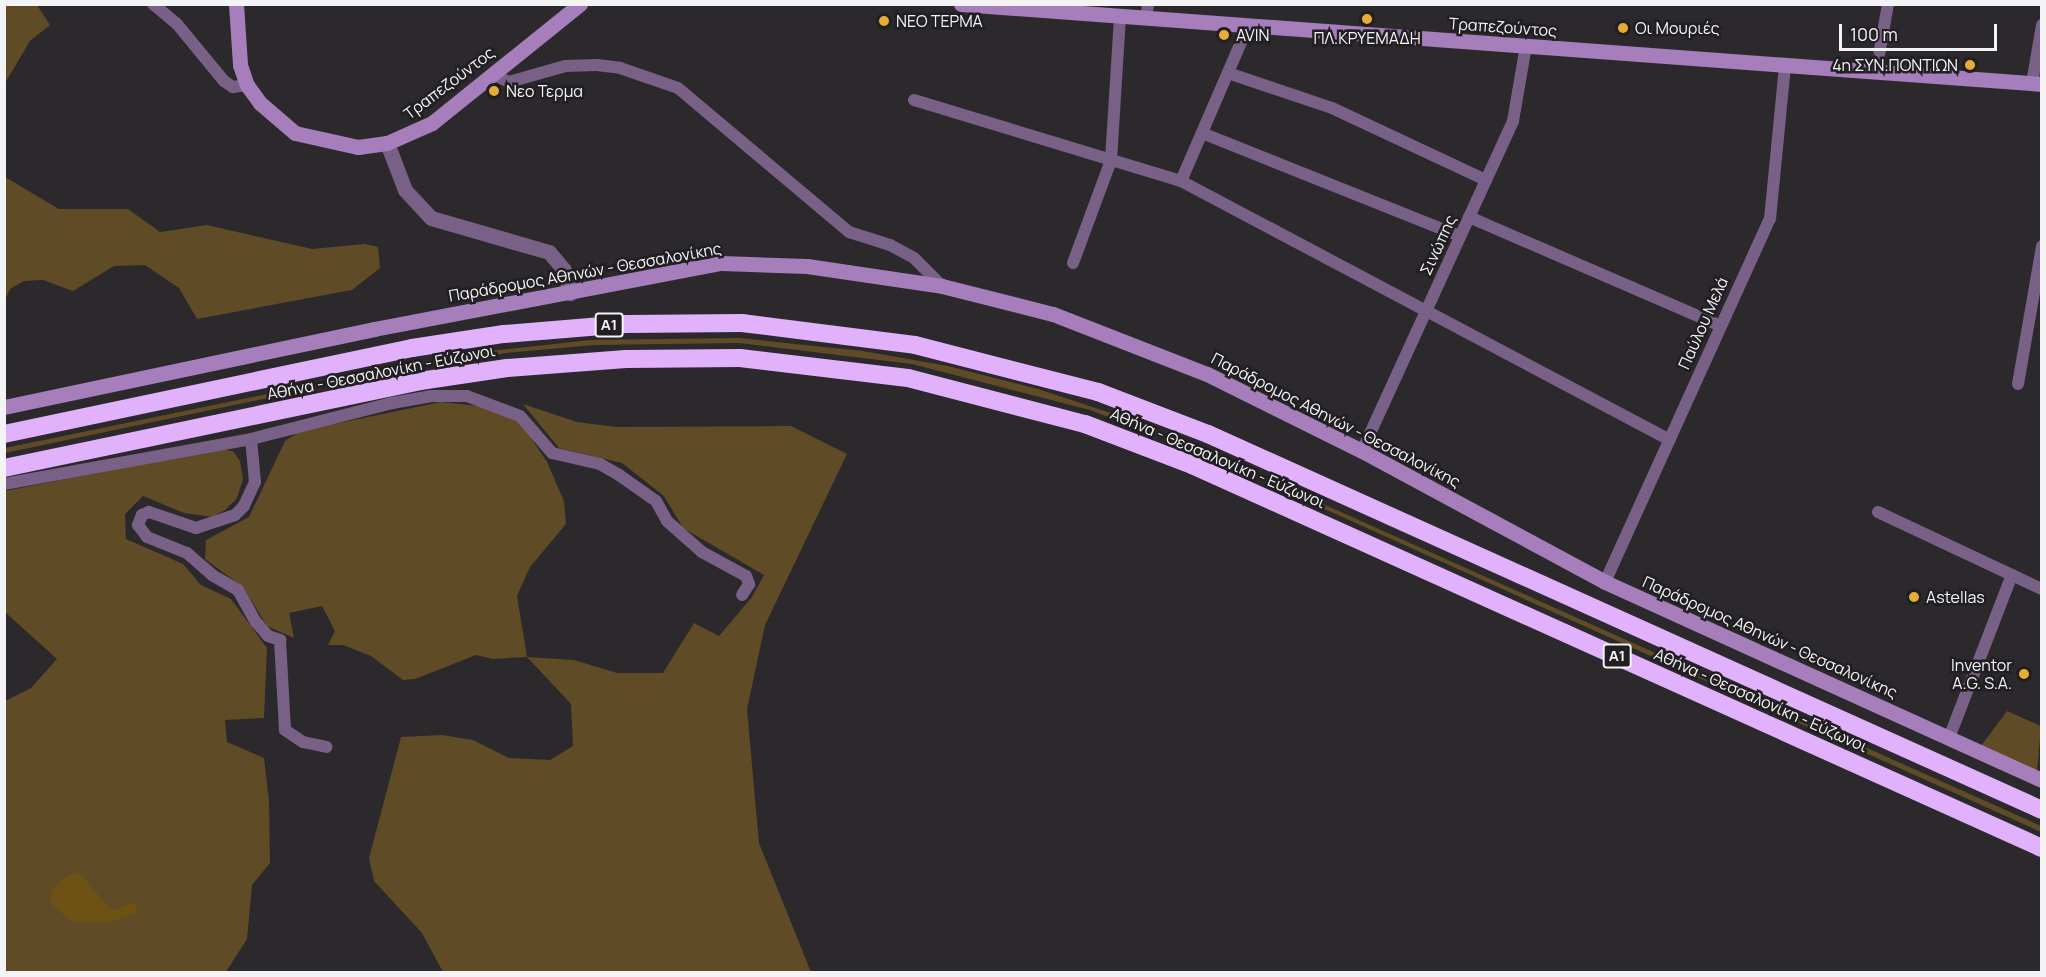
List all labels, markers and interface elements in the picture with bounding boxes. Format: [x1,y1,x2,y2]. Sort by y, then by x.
place label: ΝΕΟ ΤΕΡΜΑ [896,11,983,31]
marker: ΠΛ.ΚΡΥΕΜΑΔΗ [1360,12,1374,26]
scale bar [1842,12,2000,50]
marker: ΝΕΟ ΤΕΡΜΑ [877,14,891,28]
street label: Τραπεζούντος [1448,14,1558,40]
place label: Οι Μουριές [1635,18,1720,38]
marker: Οι Μουριές [1616,21,1630,35]
text: 100 m [1850,22,1898,46]
place label: AVIN [1236,25,1269,45]
marker: AVIN [1217,28,1231,42]
place label: ΠΛ.ΚΡΥΕΜΑΔΗ [1313,28,1421,48]
street label: Τραπεζούντος [400,43,498,123]
place label: 4η ΣΥΝ.ΠΟΝΤΙΩΝ [1832,55,1958,75]
marker: 4η ΣΥΝ.ΠΟΝΤΙΩΝ [1963,58,1977,72]
place label: Νεο Τερμα [506,81,583,101]
marker: Νεο Τερμα [487,84,501,98]
street label: Σινώπης [1416,212,1460,278]
street label: Παράδρομος Αθηνών - Θεσσαλονίκης [447,239,723,305]
street label: Παύλου Μελά [1674,274,1732,372]
road number: Α1 [594,313,624,337]
street label: Αθήνα - Θεσσαλονίκη - Εύζωνοι [265,340,497,404]
street label: Παράδρομος Αθηνών - Θεσσαλονίκης [1208,349,1464,491]
street label: Αθήνα - Θεσσαλονίκη - Εύζωνοι [1107,404,1329,512]
street label: Παράδρομος Αθηνών - Θεσσαλονίκης [1640,572,1900,702]
place label: Astellas [1926,587,1985,607]
marker: Astellas [1907,590,1921,604]
road number: Α1 [1602,644,1632,668]
street label: Αθήνα - Θεσσαλονίκη - Εύζωνοι [1651,644,1871,756]
place label: Inventor A.G. S.A. [1951,655,2012,693]
marker: Inventor A.G. S.A. [2017,667,2031,681]

